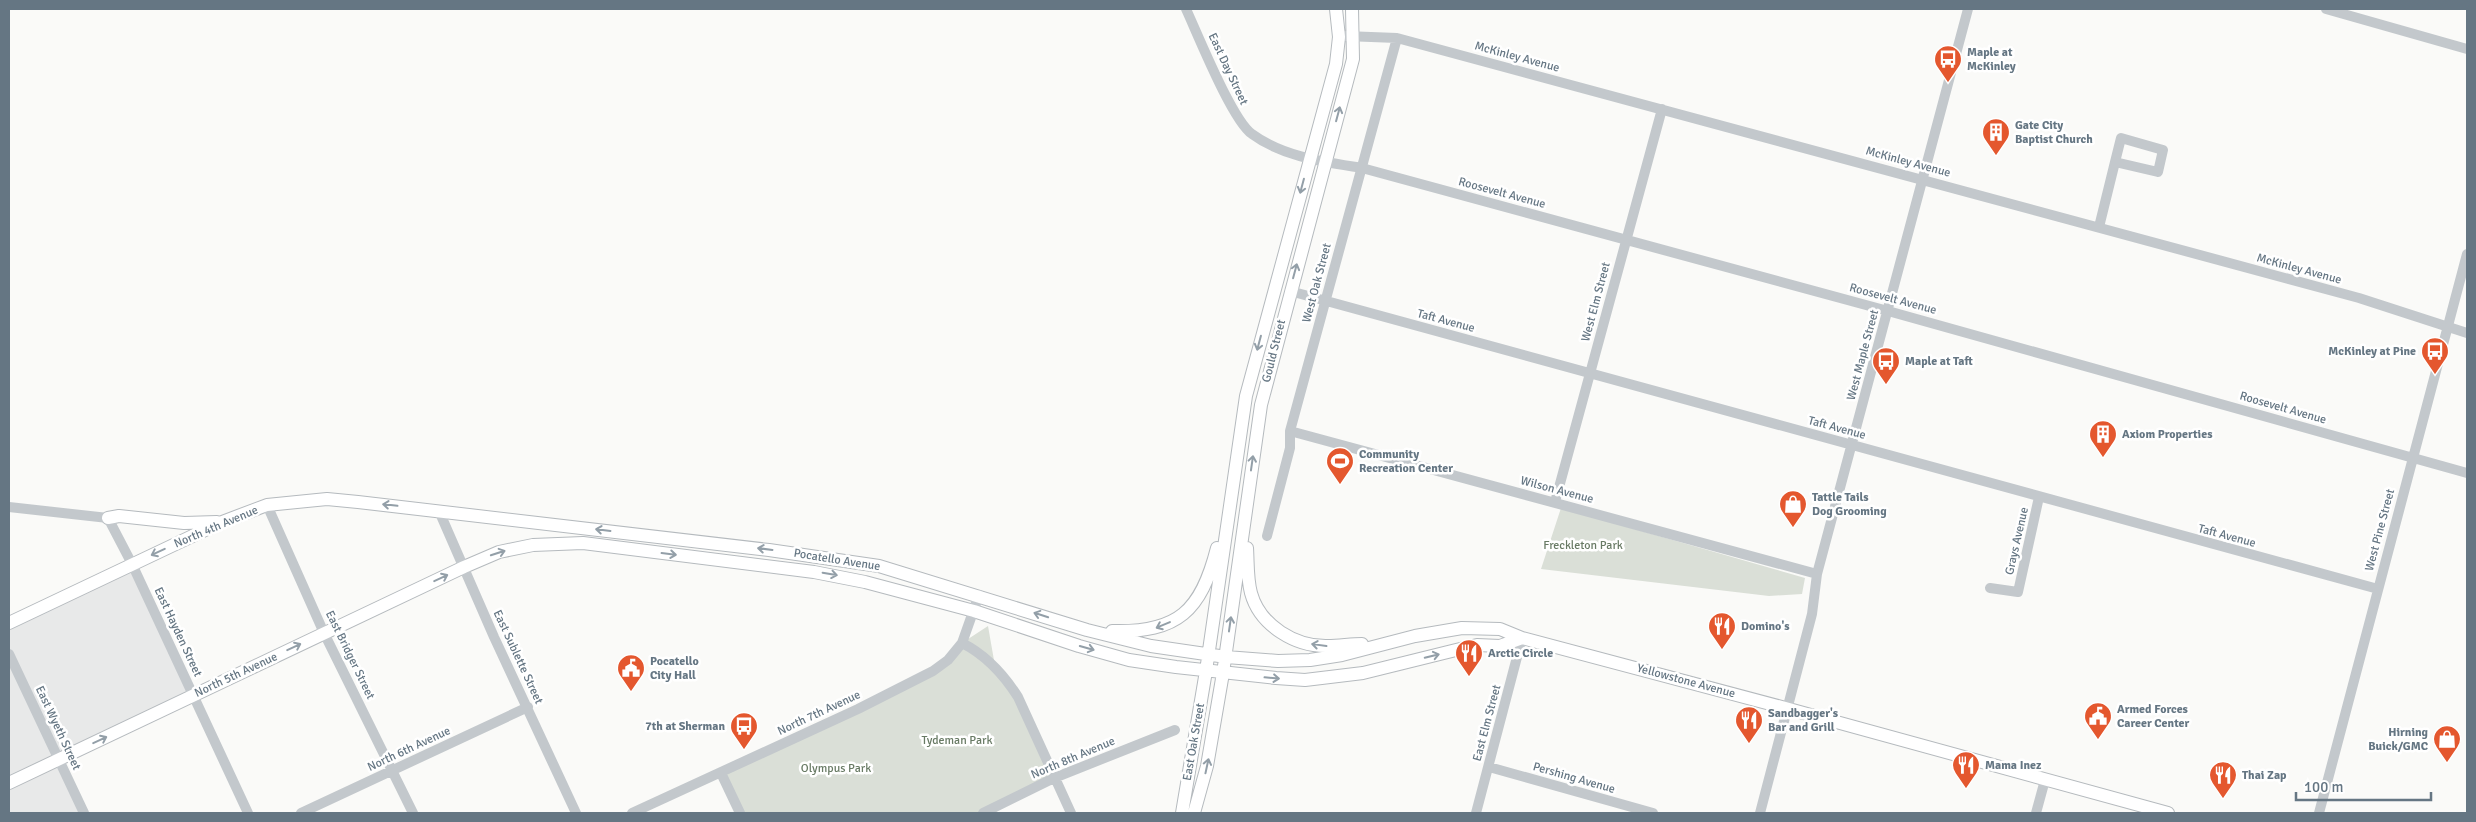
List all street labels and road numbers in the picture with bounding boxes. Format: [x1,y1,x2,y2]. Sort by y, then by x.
street label: East Day Street [1205,30,1251,108]
street label: McKinley Avenue [1473,38,1561,76]
street label: McKinley Avenue [1864,143,1952,181]
street label: Roosevelt Avenue [1457,174,1547,212]
street label: West Oak Street [1299,242,1335,324]
street label: McKinley Avenue [2255,250,2343,288]
street label: West Elm Street [1578,261,1614,343]
street label: Roosevelt Avenue [1848,280,1938,318]
street label: Taft Avenue [1416,306,1476,336]
street label: West Maple Street [1844,308,1882,402]
street label: Gould Street [1259,318,1289,384]
street label: Roosevelt Avenue [2238,388,2328,428]
street label: Taft Avenue [1807,413,1867,443]
street label: Wilson Avenue [1519,473,1595,507]
street label: West Pine Street [2362,487,2398,573]
street label: North 4th Avenue [172,503,260,551]
street label: Grays Avenue [2002,506,2032,576]
street label: Taft Avenue [2197,521,2257,551]
street label: Pocatello Avenue [793,546,881,574]
street label: East Hayden Street [151,585,205,679]
street label: East Bridger Street [322,608,378,702]
street label: East Sublette Street [490,608,546,706]
street label: North 5th Avenue [192,649,280,701]
street label: Yellowstone Avenue [1635,661,1737,701]
street label: East Elm Street [1470,683,1504,763]
street label: East Wyeth Street [32,684,84,772]
street label: North 7th Avenue [775,687,863,739]
street label: East Oak Street [1180,702,1208,782]
street label: North 6th Avenue [365,723,453,775]
street label: North 8th Avenue [1029,734,1117,782]
street label: Pershing Avenue [1531,759,1617,797]

